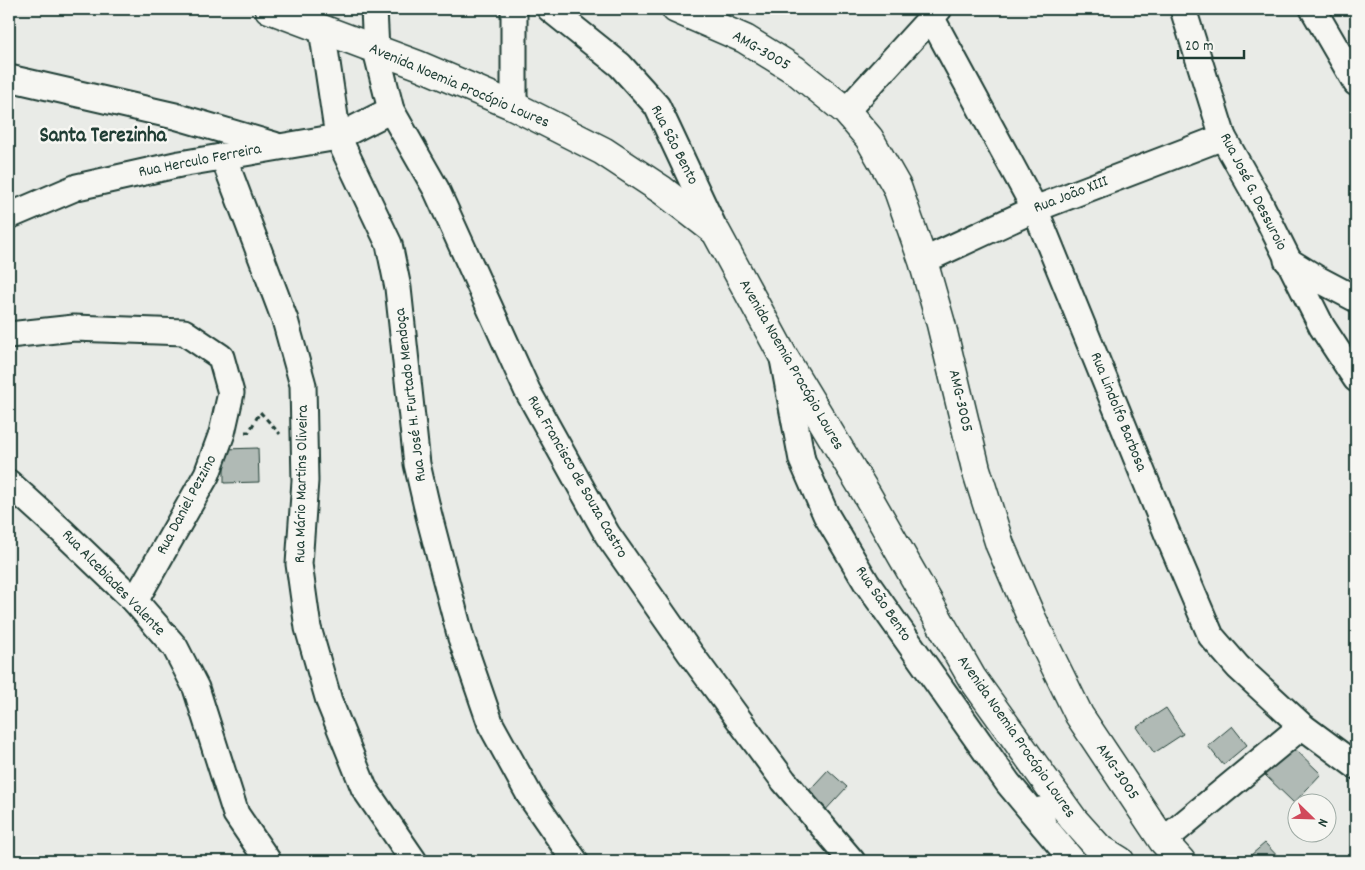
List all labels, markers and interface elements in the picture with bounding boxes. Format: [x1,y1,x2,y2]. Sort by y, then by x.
street label: AMG-3005 [728,25,794,77]
scale bar [1178,28,1244,60]
text: 20 m [1185,36,1213,58]
street label: Avenida Noemia Procópio Loures [365,38,553,135]
street label: Rua São Bento [644,101,704,189]
district label: Santa Terezinha [40,122,168,152]
street label: Rua José G. Dessuroio [1213,129,1293,255]
street label: Rua Herculo Ferreira [137,138,264,184]
street label: Rua João XIII [1030,170,1112,220]
street label: Avenida Noemia Procópio Loures [733,275,850,455]
street label: Rua José H. Furtado Mendoça [389,306,433,483]
street label: Rua Lindolfo Barbosa [1084,349,1153,476]
street label: AMG-3005 [942,367,978,435]
street label: Rua Francisco de Souza Castro [521,391,633,563]
street label: Rua Mário Martins Oliveira [289,404,315,563]
street label: Rua Daniel Pezzino [151,451,223,559]
street label: Rua Alcebiades Valente [56,524,170,642]
street label: Rua São Bento [849,562,917,646]
street label: Avenida Noemia Procópio Loures [951,651,1081,823]
street label: AMG-3005 [1090,739,1144,805]
north arrow [1288,792,1338,842]
text: N [1312,815,1333,829]

